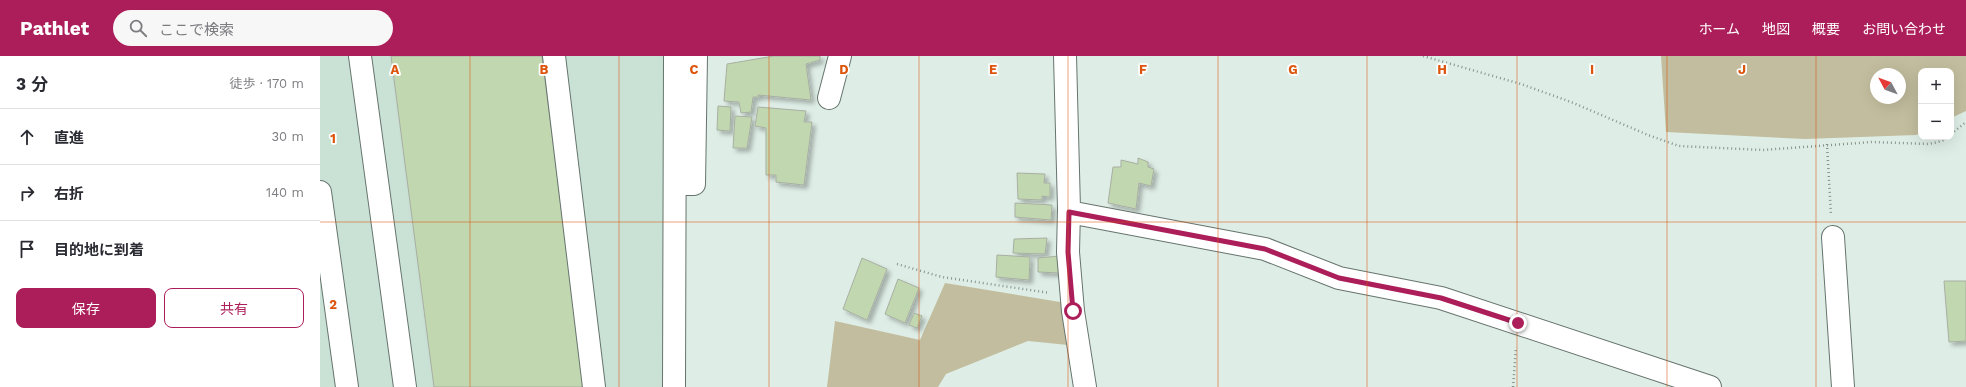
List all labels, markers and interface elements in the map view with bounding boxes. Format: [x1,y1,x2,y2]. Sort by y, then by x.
search box [113,10,393,46]
text: Pathlet [20,17,89,40]
icon: search [127,17,149,39]
text: ここで検索 [159,21,234,39]
text: ホーム [1698,21,1740,37]
text: 地図 [1762,21,1790,37]
text: 概要 [1812,21,1840,37]
text: お問い合わせ [1862,21,1946,37]
text: A [391,62,400,77]
text: B [540,62,549,77]
text: C [690,62,699,77]
text: D [839,62,849,77]
text: E [989,62,997,77]
text: F [1139,62,1147,77]
text: G [1288,62,1298,77]
text: H [1437,62,1447,77]
text: I [1590,62,1594,77]
text: J [1738,62,1746,77]
north arrow [1870,68,1906,104]
map controls [1918,68,1954,140]
button: + [1918,68,1954,104]
text: 3 分 [16,74,48,94]
text: 徒歩 · 170 m [229,76,304,91]
button: − [1918,104,1954,140]
icon: ahead [16,126,38,148]
text: 直進 [54,129,84,147]
text: 30 m [272,129,304,144]
text: 1 [330,131,336,146]
icon: right [16,182,38,204]
text: 右折 [54,185,84,203]
text: 140 m [266,185,304,200]
icon: arrive [16,238,38,260]
text: 目的地に到着 [54,241,144,259]
button: 保存 [16,288,156,328]
button: 共有 [164,288,304,328]
text: 2 [329,297,337,312]
route start [1064,302,1082,320]
route end [1509,314,1527,332]

